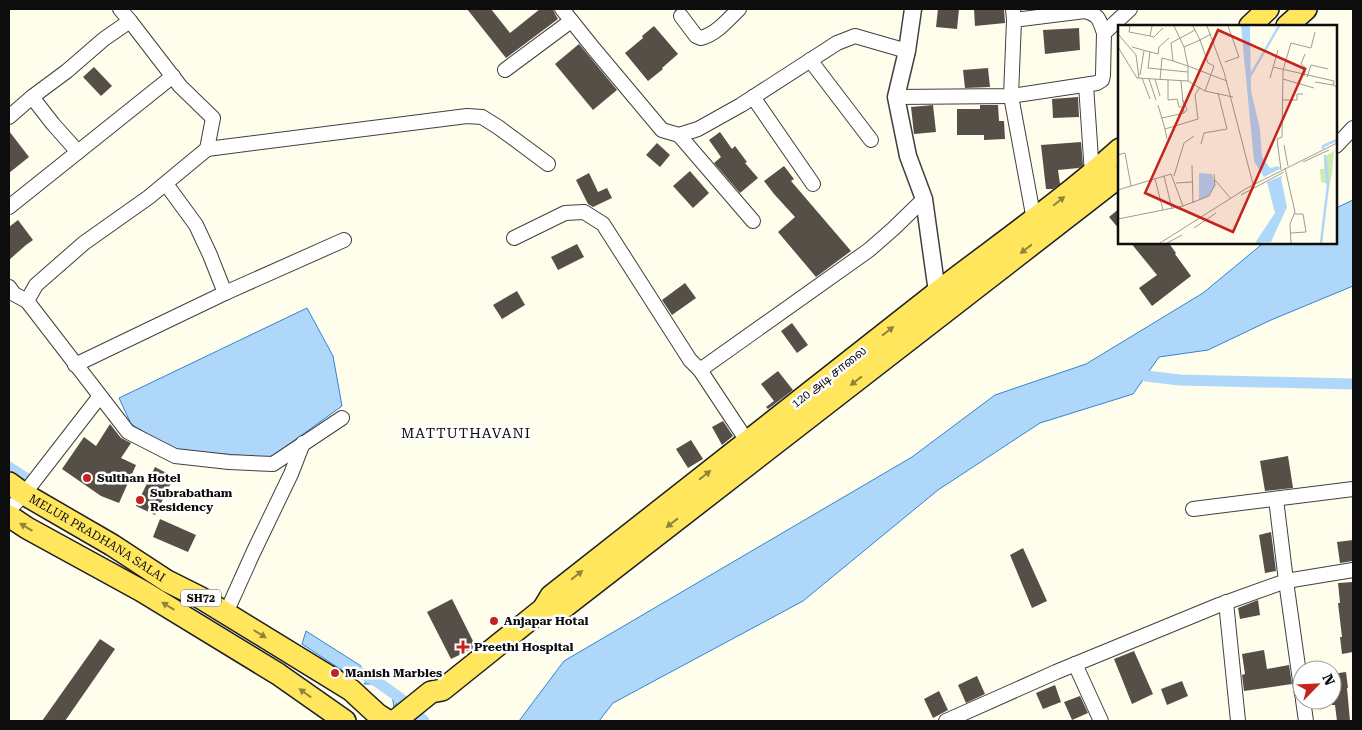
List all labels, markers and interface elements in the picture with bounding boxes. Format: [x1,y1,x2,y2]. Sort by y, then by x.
inset map [1118,25,1337,244]
one-way arrow [1052,195,1065,206]
one-way arrow [1020,244,1033,255]
one-way arrow [881,326,895,336]
street label: 120 அடி சாலை [789,343,870,411]
one-way arrow [849,376,863,386]
district label: MATTUTHAVANI [401,425,531,441]
one-way arrow [698,469,711,480]
place label: Sulthan Hotel [97,471,181,485]
marker: Sulthan Hotel [81,472,93,484]
place label: Subrabatham Residency [150,486,233,514]
street label: MELUR PRADHANA SALAI [27,491,168,585]
marker: Subrabatham Residency [134,494,146,506]
one-way arrow [666,518,679,529]
one-way arrow [20,522,33,531]
one-way arrow [570,570,583,581]
road number: SH72 [181,590,221,606]
one-way arrow [161,602,174,611]
place label: Anjapar Hotal [504,614,589,628]
marker: Anjapar Hotal [488,615,500,627]
one-way arrow [254,630,267,639]
marker: Preethi Hospital [456,640,470,654]
place label: Preethi Hospital [474,640,574,654]
north arrow [1292,660,1342,710]
place label: Manish Marbles [345,666,442,680]
marker: Manish Marbles [329,667,341,679]
text: N [1319,672,1338,688]
one-way arrow [298,688,312,698]

